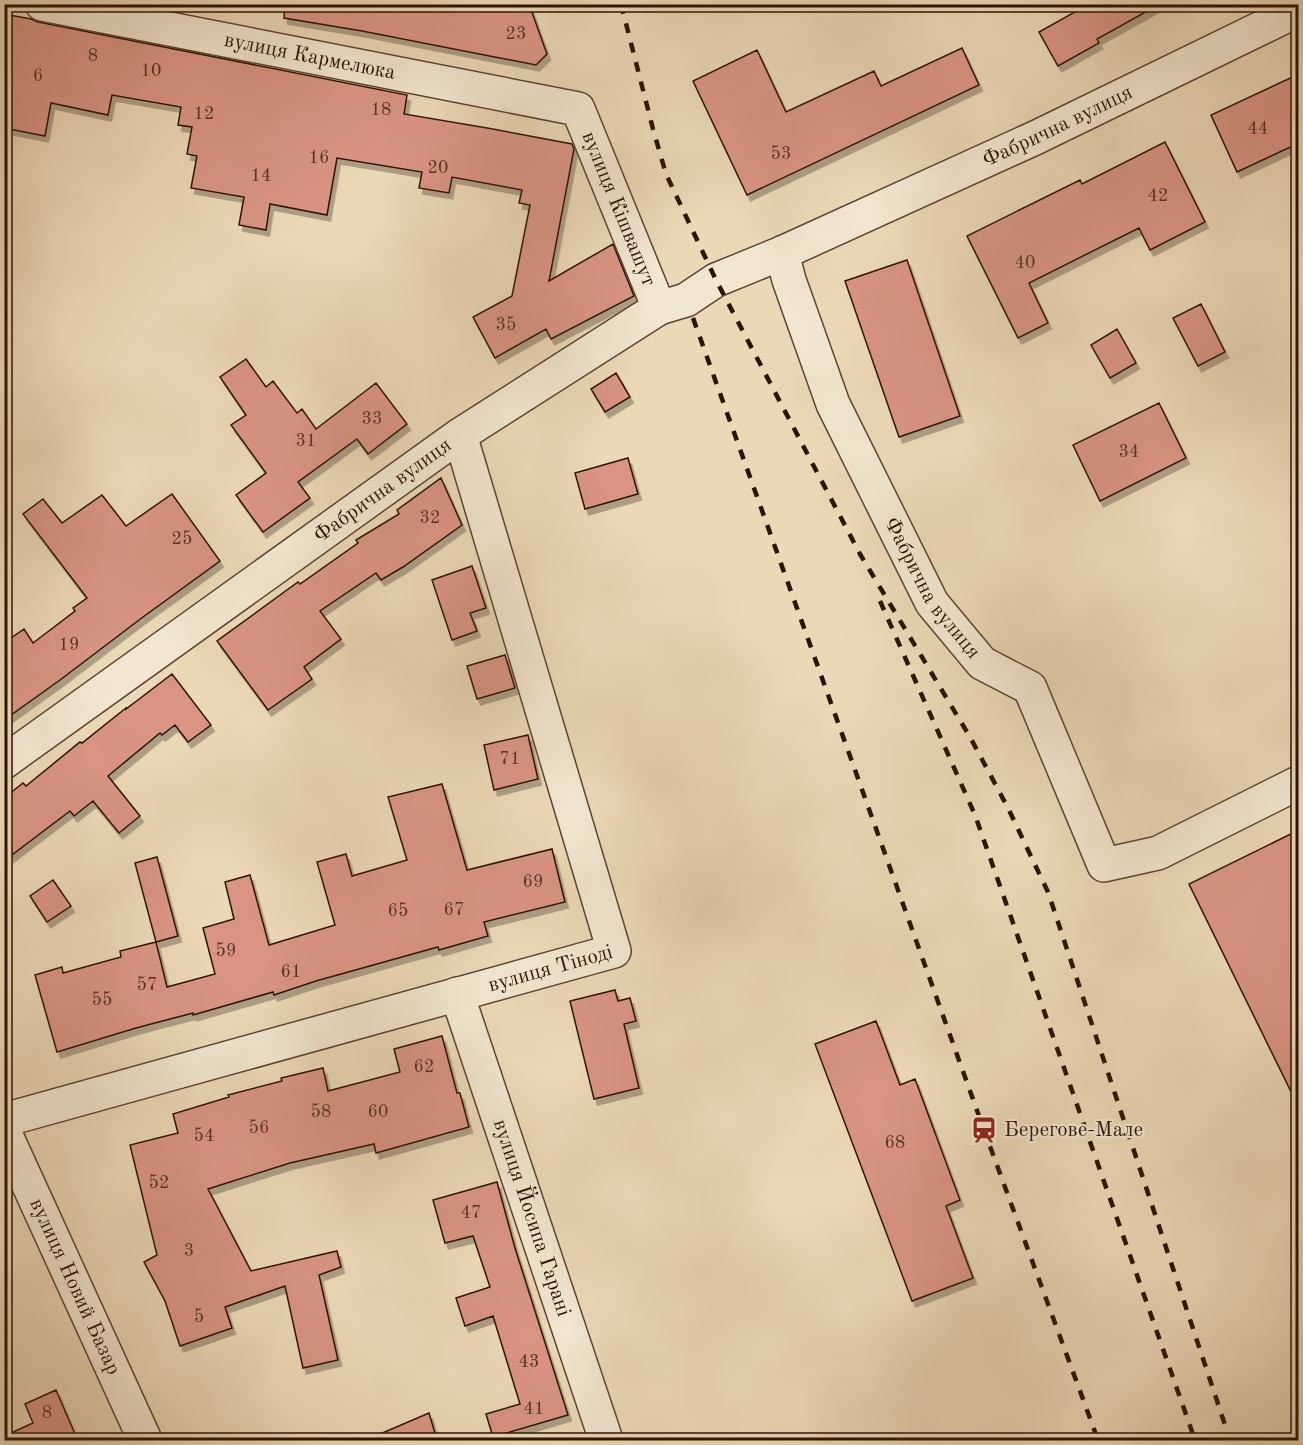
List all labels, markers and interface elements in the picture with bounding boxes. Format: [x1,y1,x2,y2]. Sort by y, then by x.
house number: 23 [506,25,526,43]
street label: вулиця Кармелюка [222,29,397,84]
house number: 8 [88,47,98,65]
house number: 10 [141,62,161,80]
house number: 6 [33,67,43,85]
street label: Фабрична вулиця [979,82,1136,171]
house number: 18 [371,101,391,119]
house number: 12 [194,105,214,123]
house number: 44 [1248,120,1268,138]
street label: вулиця Кішвашут [578,129,659,289]
house number: 53 [771,145,791,163]
house number: 16 [309,149,329,167]
house number: 20 [428,159,448,177]
house number: 14 [251,167,271,185]
house number: 42 [1148,187,1168,205]
house number: 40 [1015,254,1035,272]
house number: 35 [496,316,516,334]
house number: 33 [362,410,382,428]
house number: 31 [296,432,316,450]
street label: Фабрична вулиця [310,434,455,547]
house number: 34 [1119,443,1139,461]
house number: 32 [420,509,440,527]
street label: Фабрична вулиця [881,514,984,663]
house number: 25 [172,530,192,548]
house number: 19 [59,636,79,654]
house number: 71 [500,750,520,768]
house number: 69 [523,873,543,891]
house number: 67 [444,901,464,919]
house number: 65 [388,902,408,920]
street label: вулиця Тіноді [486,941,615,996]
house number: 59 [216,942,236,960]
house number: 61 [281,963,301,981]
house number: 57 [137,976,157,994]
house number: 55 [92,991,112,1009]
house number: 62 [414,1058,434,1076]
house number: 58 [311,1103,331,1121]
house number: 60 [368,1103,388,1121]
station icon: Берегове-Мале [969,1115,999,1145]
street label: вулиця Йосипа Гарані [489,1117,574,1319]
house number: 56 [249,1119,269,1137]
place label: Берегове-Мале [1004,1120,1143,1141]
house number: 54 [194,1127,214,1145]
house number: 68 [885,1134,905,1152]
house number: 52 [149,1174,169,1192]
street label: вулиця Новий Базар [26,1195,124,1378]
house number: 47 [461,1204,481,1222]
house number: 3 [184,1242,194,1260]
house number: 5 [194,1308,204,1326]
house number: 43 [519,1353,539,1371]
house number: 41 [524,1400,544,1418]
house number: 8 [42,1404,52,1422]

